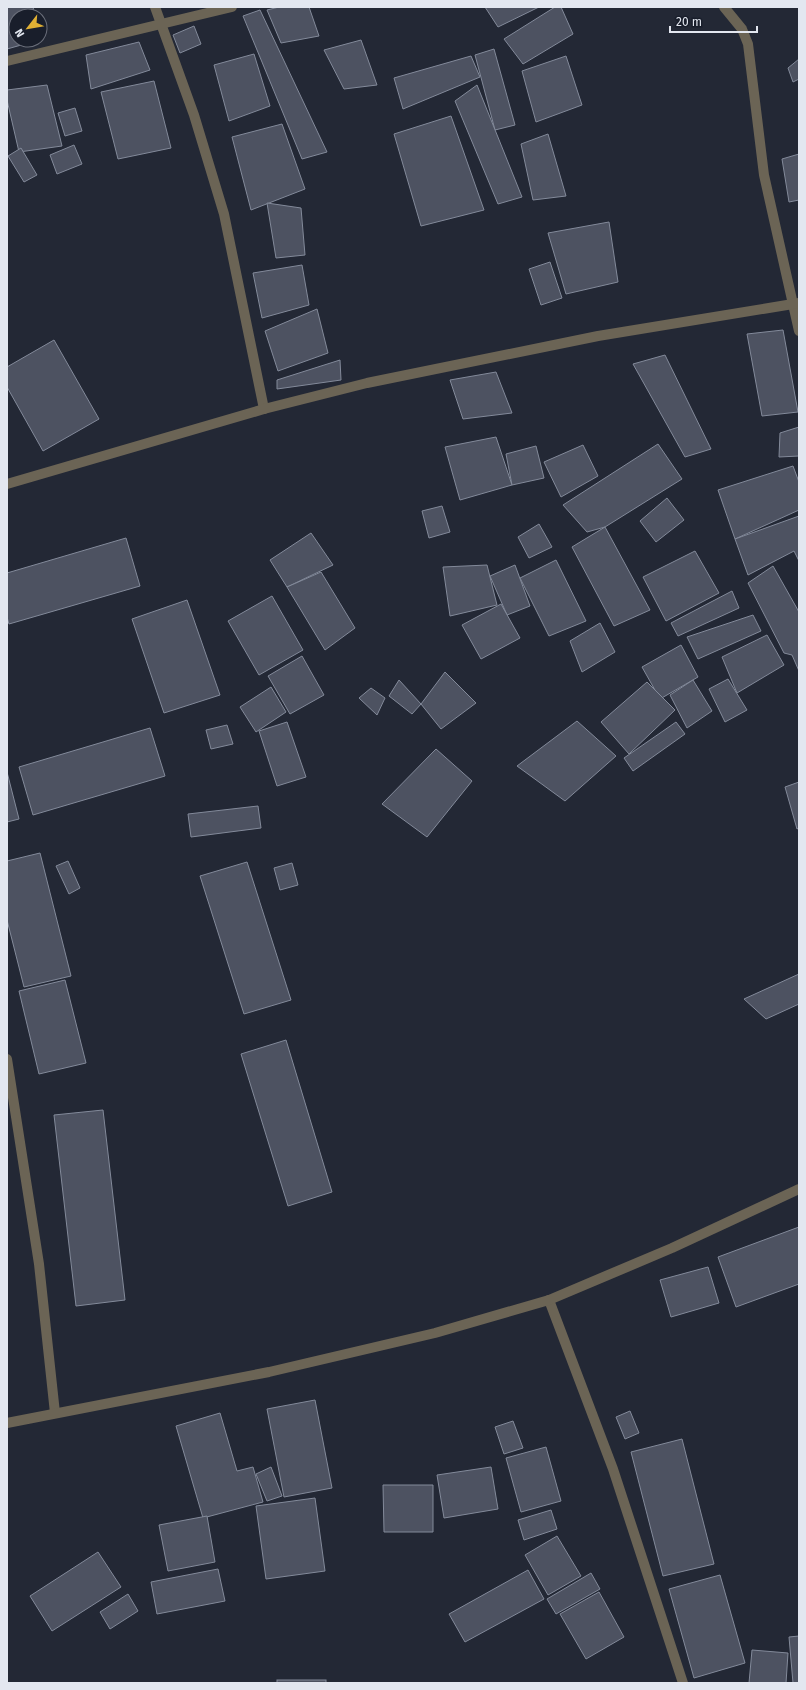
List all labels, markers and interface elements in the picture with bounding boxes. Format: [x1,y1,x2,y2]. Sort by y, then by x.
north arrow [8,8,48,48]
scale bar [670,8,757,34]
text: 20 m [676,15,702,29]
text: N [12,26,27,39]

